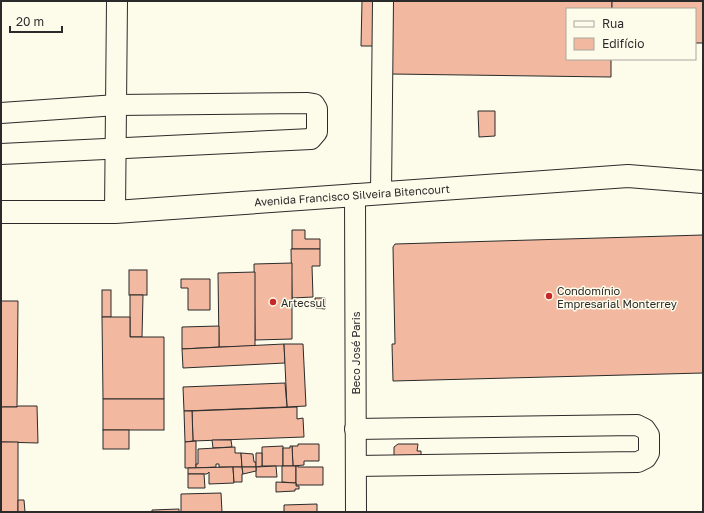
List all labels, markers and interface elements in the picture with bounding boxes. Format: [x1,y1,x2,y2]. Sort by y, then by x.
scale bar [10,8,62,34]
legend [566,8,696,60]
text: 20 m [16,14,44,29]
text: Rua [602,16,624,31]
text: Edifício [602,36,644,51]
street label: Avenida Francisco Silveira Bitencourt [254,182,450,208]
place label: Condomínio Empresarial Monterrey [557,284,677,310]
marker: Condomínio Empresarial Monterrey [544,291,554,301]
place label: Artecsul [281,296,326,309]
marker: Artecsul [268,297,278,307]
street label: Beco José Paris [349,311,362,395]

